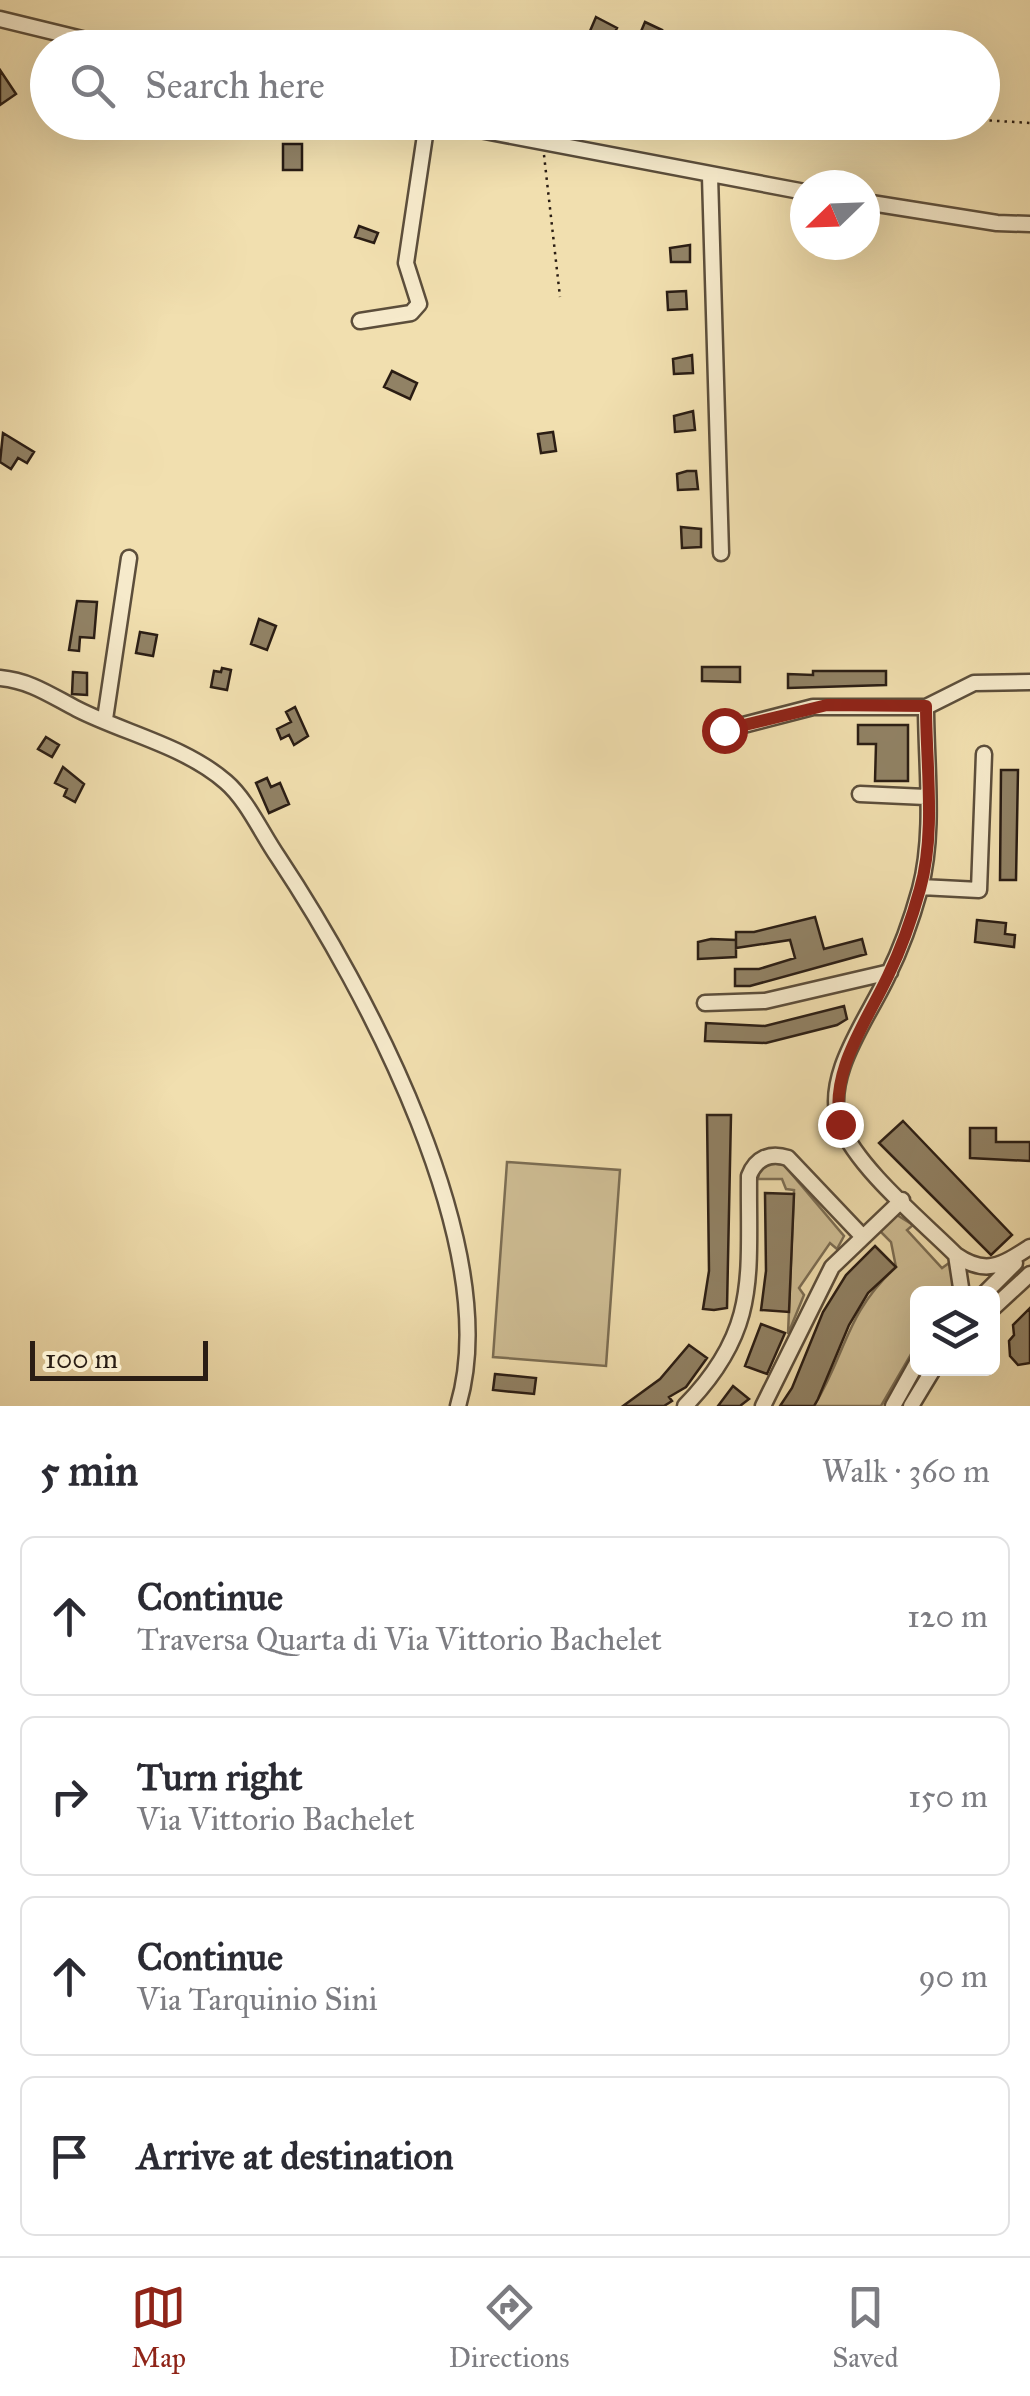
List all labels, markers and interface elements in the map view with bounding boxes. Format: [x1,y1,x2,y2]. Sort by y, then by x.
search box [30,30,1000,140]
icon: search [65,58,120,113]
text: Search here [145,62,325,108]
north arrow [790,170,880,260]
route start [702,708,748,754]
route end [818,1102,864,1148]
map controls [910,1286,1000,1376]
button: layers [910,1286,1000,1376]
scale bar [30,1336,208,1380]
text: 100 m [45,1341,118,1376]
text: 5 min [40,1445,138,1497]
text: Walk · 360 m [822,1452,990,1491]
text: Continue [137,1574,283,1620]
icon: ahead [42,1589,97,1644]
text: 120 m [907,1597,988,1636]
text: Traversa Quarta di Via Vittorio Bachelet [137,1620,662,1659]
text: Turn right [137,1754,303,1800]
icon: right [42,1769,97,1824]
text: 150 m [908,1777,988,1816]
text: Via Vittorio Bachelet [137,1800,415,1839]
text: Continue [137,1934,283,1980]
icon: ahead [42,1949,97,2004]
text: 90 m [918,1957,988,1996]
text: Via Tarquinio Sini [137,1980,378,2019]
icon: arrive [42,2129,97,2184]
text: Arrive at destination [137,2133,454,2179]
tab: Map [131,2280,186,2375]
tab: Directions [449,2280,570,2375]
tab: Saved [832,2280,899,2375]

